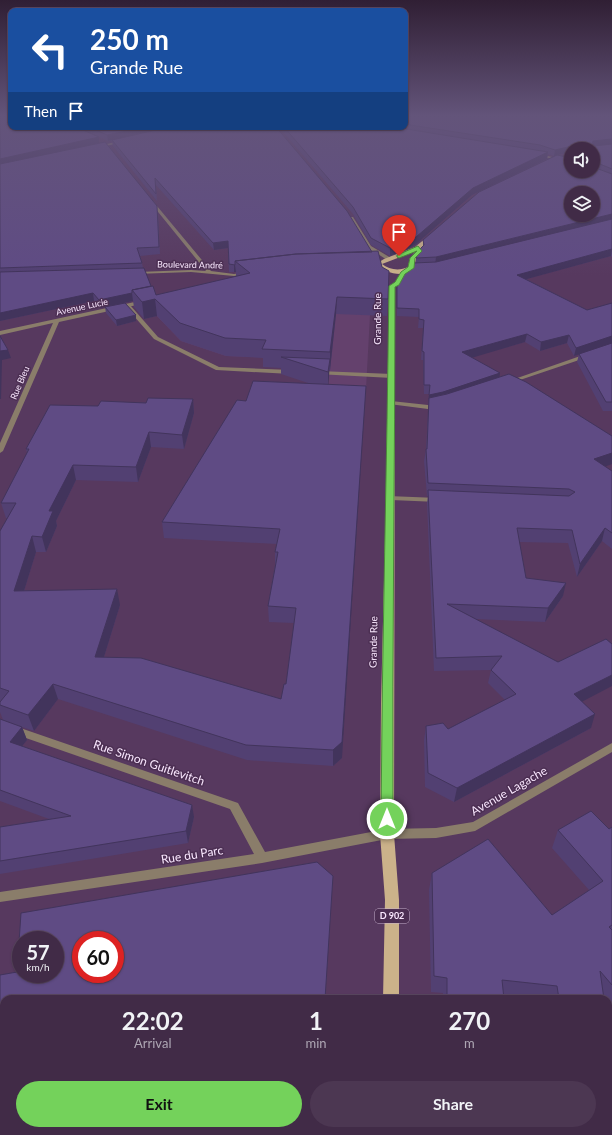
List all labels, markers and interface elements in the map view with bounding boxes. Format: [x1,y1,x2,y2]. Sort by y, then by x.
text: 250 m [90,22,169,56]
icon: left [24,24,76,76]
text: Grande Rue [90,56,183,78]
icon: arrive [65,100,87,122]
text: Then [24,102,57,120]
map controls [564,142,600,222]
button: sound [564,142,600,178]
button: layers [564,186,600,222]
pin [382,215,416,256]
icon: arrive [388,221,410,243]
street label: Boulevard André [157,258,223,271]
street label: Grande Rue [371,293,383,345]
street label: Avenue Lucie [55,296,109,317]
street label: Rue Bleu [8,364,31,401]
street label: Grande Rue [367,616,379,668]
street label: Rue Simon Guitlevitch [92,736,207,789]
street label: Avenue Lagache [468,763,550,819]
position arrow [366,798,408,840]
street label: Rue du Parc [160,842,224,867]
road number: D 902 [375,909,409,923]
speed limit sign: 60 [72,931,124,983]
text: 57 [26,940,50,964]
text: km/h [26,961,50,973]
text: 22:02 [122,1006,184,1035]
text: 1 [309,1006,323,1035]
text: 270 [448,1006,490,1035]
text: Arrival [134,1035,171,1051]
text: min [306,1035,327,1051]
text: m [464,1035,475,1051]
button: Exit [16,1081,302,1127]
button: Share [310,1081,596,1127]

